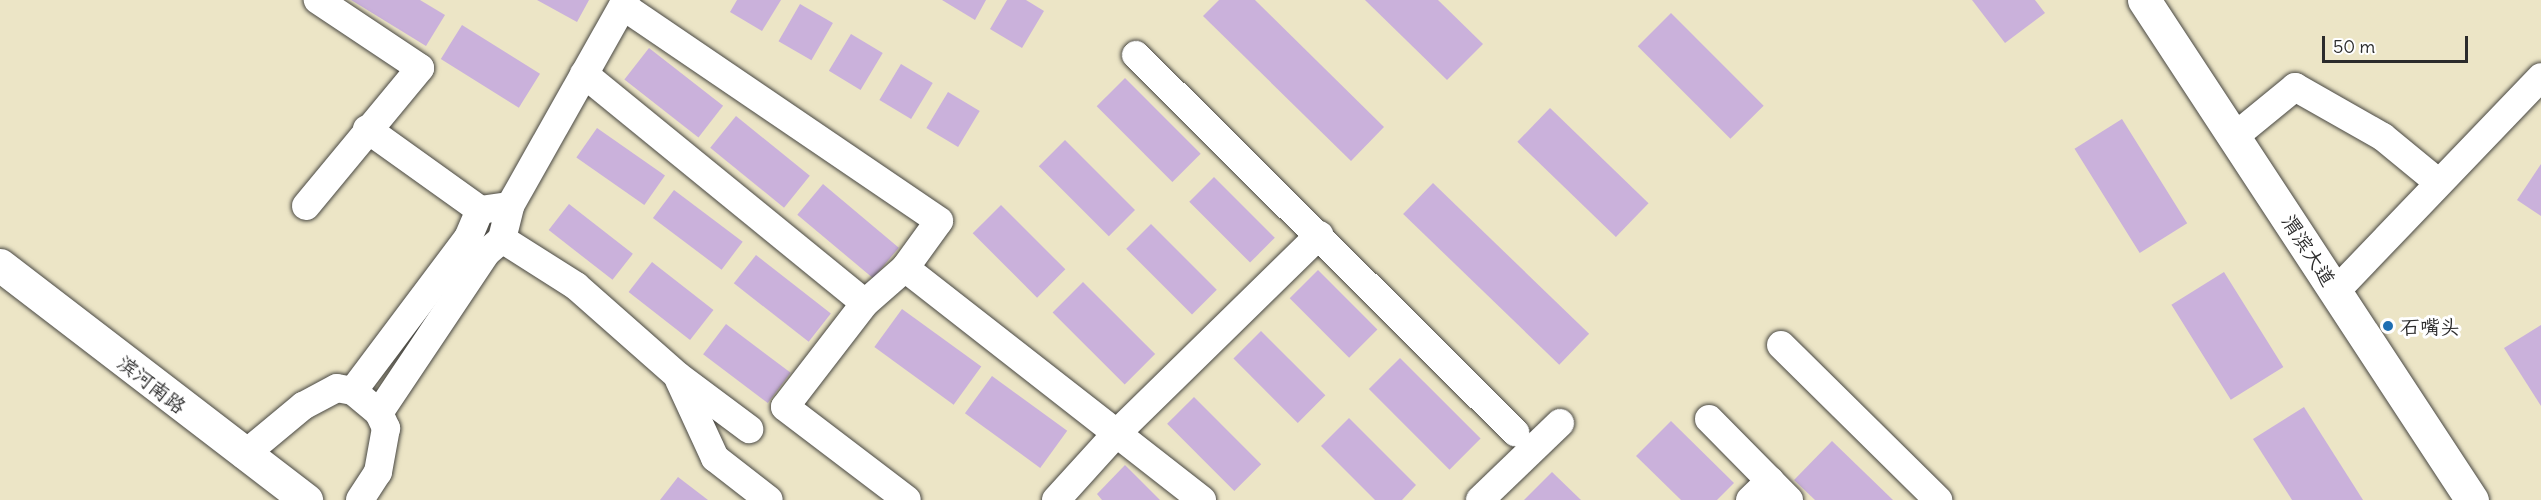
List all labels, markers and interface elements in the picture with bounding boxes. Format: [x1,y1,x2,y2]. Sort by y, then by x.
scale bar [2325,24,2470,62]
text: 50 m [2333,35,2375,58]
street label: 渭滨大道 [2277,210,2341,290]
place label: 石嘴头 [2400,314,2460,338]
marker: 石嘴头 [2381,319,2395,333]
street label: 滨河南路 [113,350,191,418]

